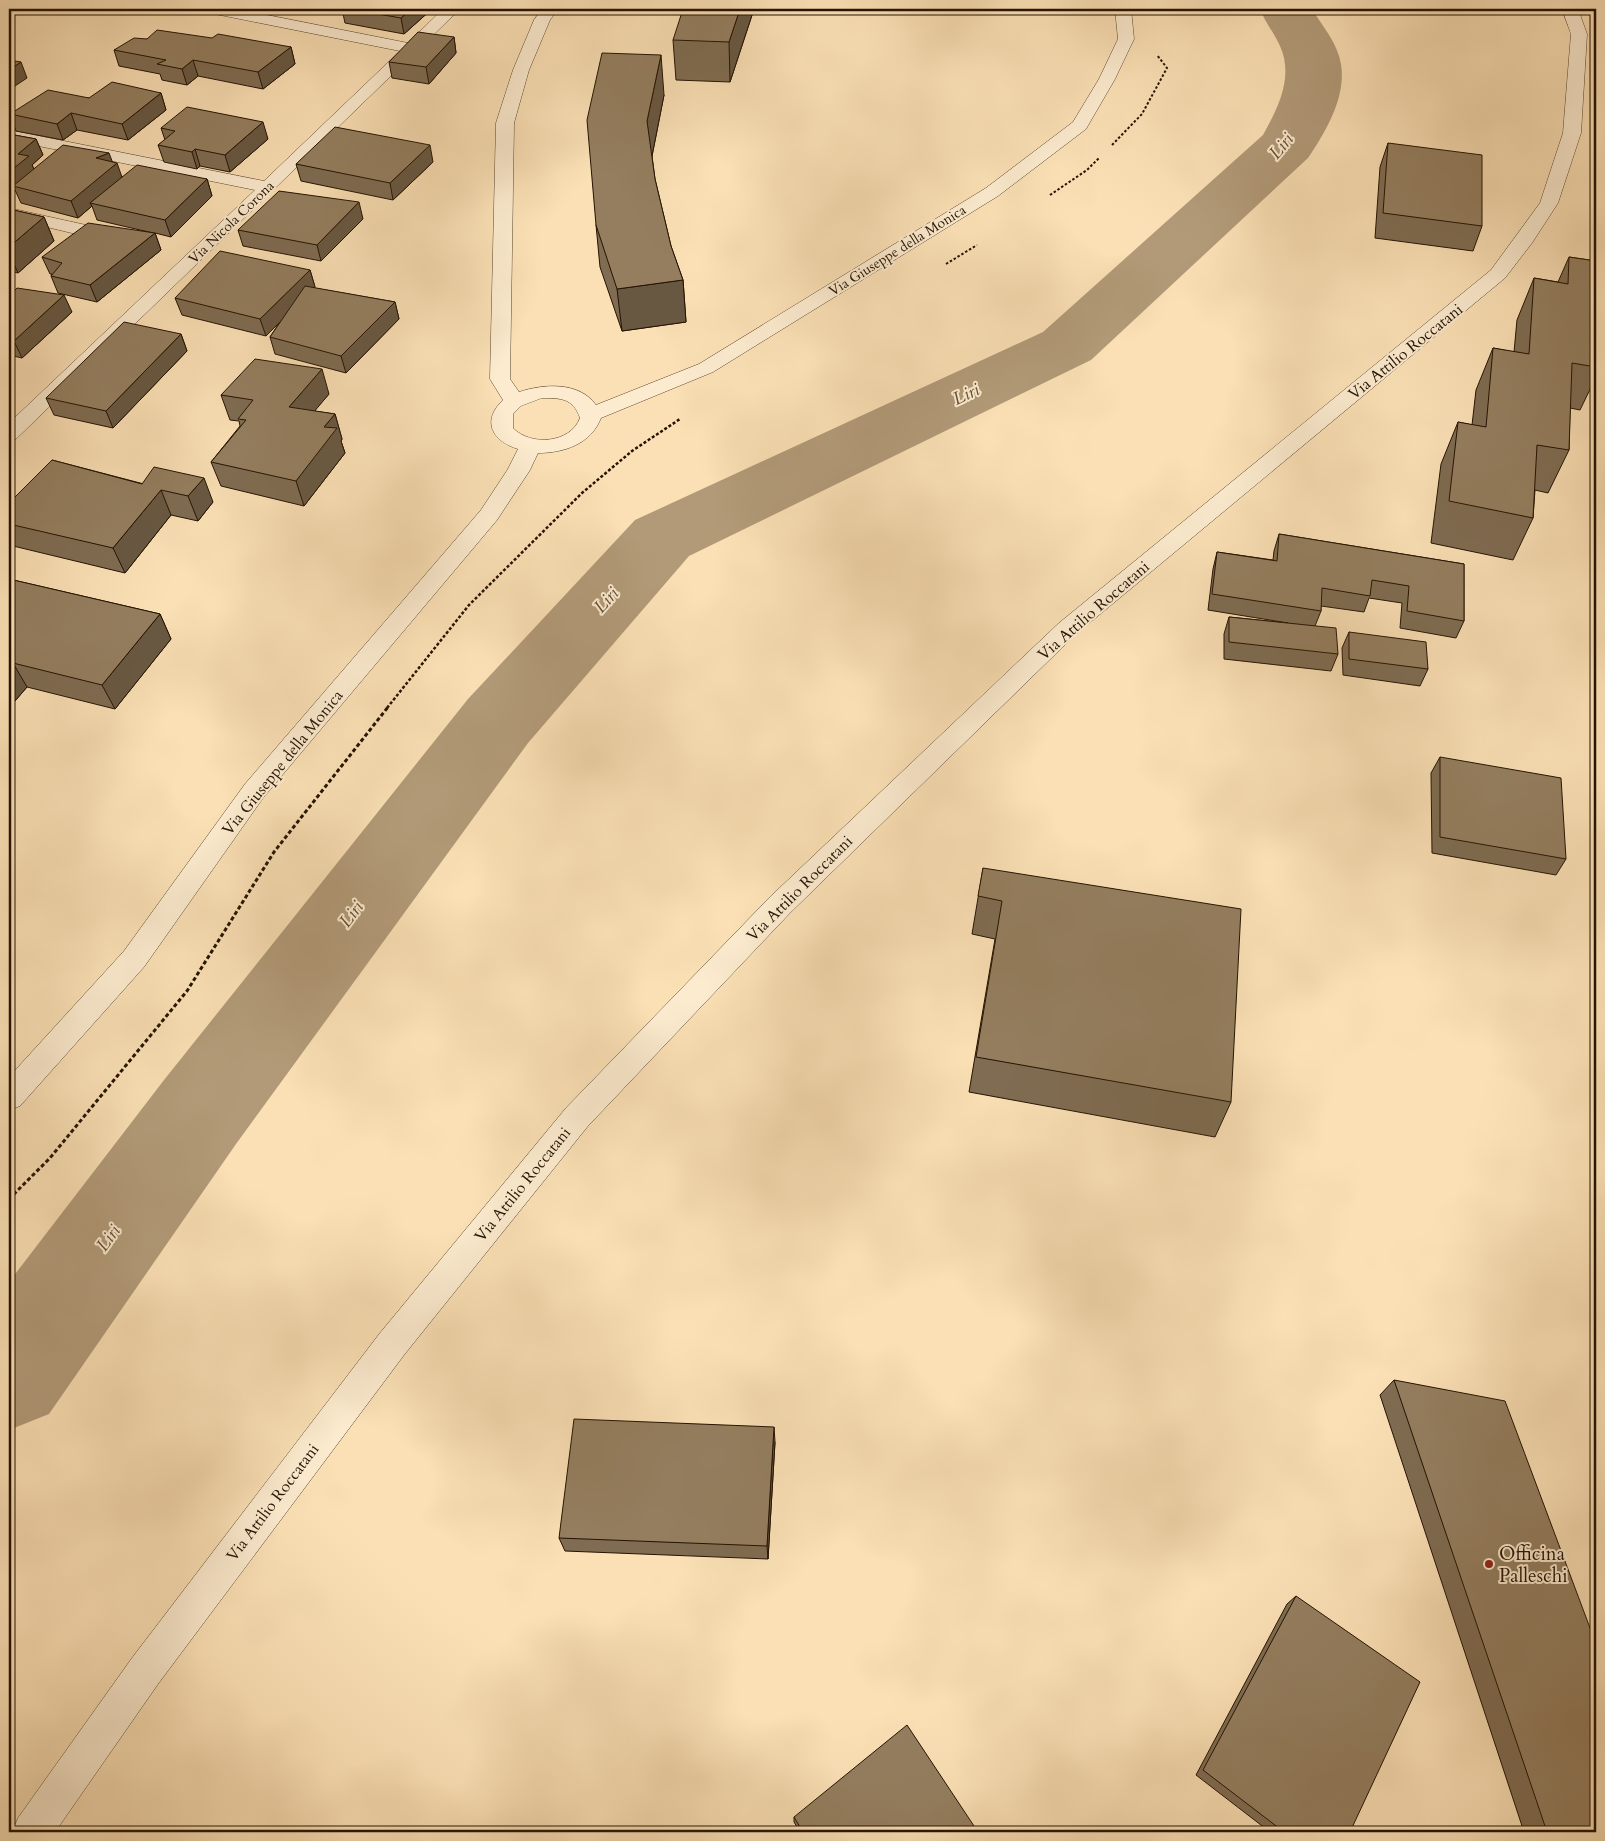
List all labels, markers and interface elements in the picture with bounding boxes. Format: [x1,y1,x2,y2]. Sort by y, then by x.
water label: Liri [1263,127,1300,165]
street label: Via Nicola Corona [184,177,278,268]
street label: Via Giuseppe della Monica [825,200,970,301]
street label: Via Attilio Roccatani [1344,298,1468,405]
water label: Liri [949,377,985,411]
street label: Via Attilio Roccatani [1033,556,1155,666]
water label: Liri [588,581,625,619]
street label: Via Giuseppe della Monica [217,685,348,840]
street label: Via Attilio Roccatani [742,830,858,947]
water label: Liri [333,895,370,933]
street label: Via Attilio Roccatani [470,1122,576,1247]
water label: Liri [90,1219,127,1257]
street label: Via Attilio Roccatani [221,1439,325,1566]
place label: Officina Palleschi [1499,1541,1568,1589]
marker: Officina Palleschi [1483,1558,1495,1570]

